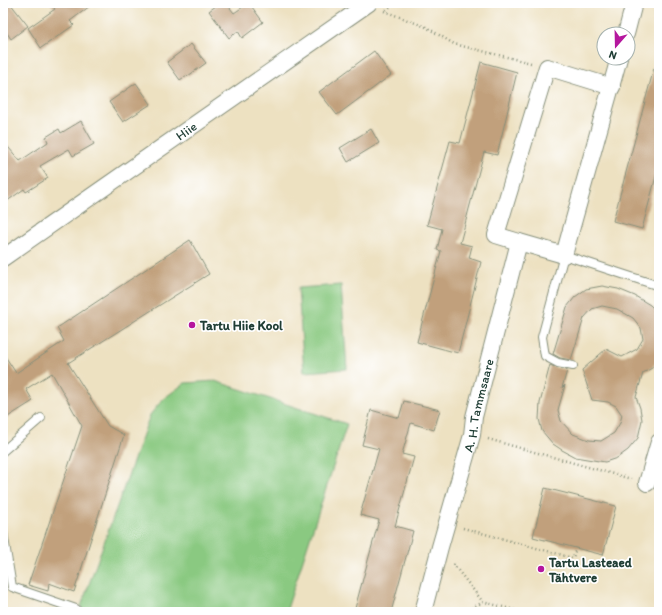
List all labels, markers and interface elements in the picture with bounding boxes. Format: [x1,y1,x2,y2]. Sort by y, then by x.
north arrow [596,26,636,66]
text: N [607,48,618,62]
street label: Hiie [173,119,200,143]
place label: Tartu Hiie Kool [199,318,283,333]
marker: Tartu Hiie Kool [187,320,197,330]
street label: A. H. Tammsaare [460,357,497,454]
place label: Tartu Lasteaed Tähtvere [548,555,633,585]
marker: Tartu Lasteaed Tähtvere [536,564,546,574]

